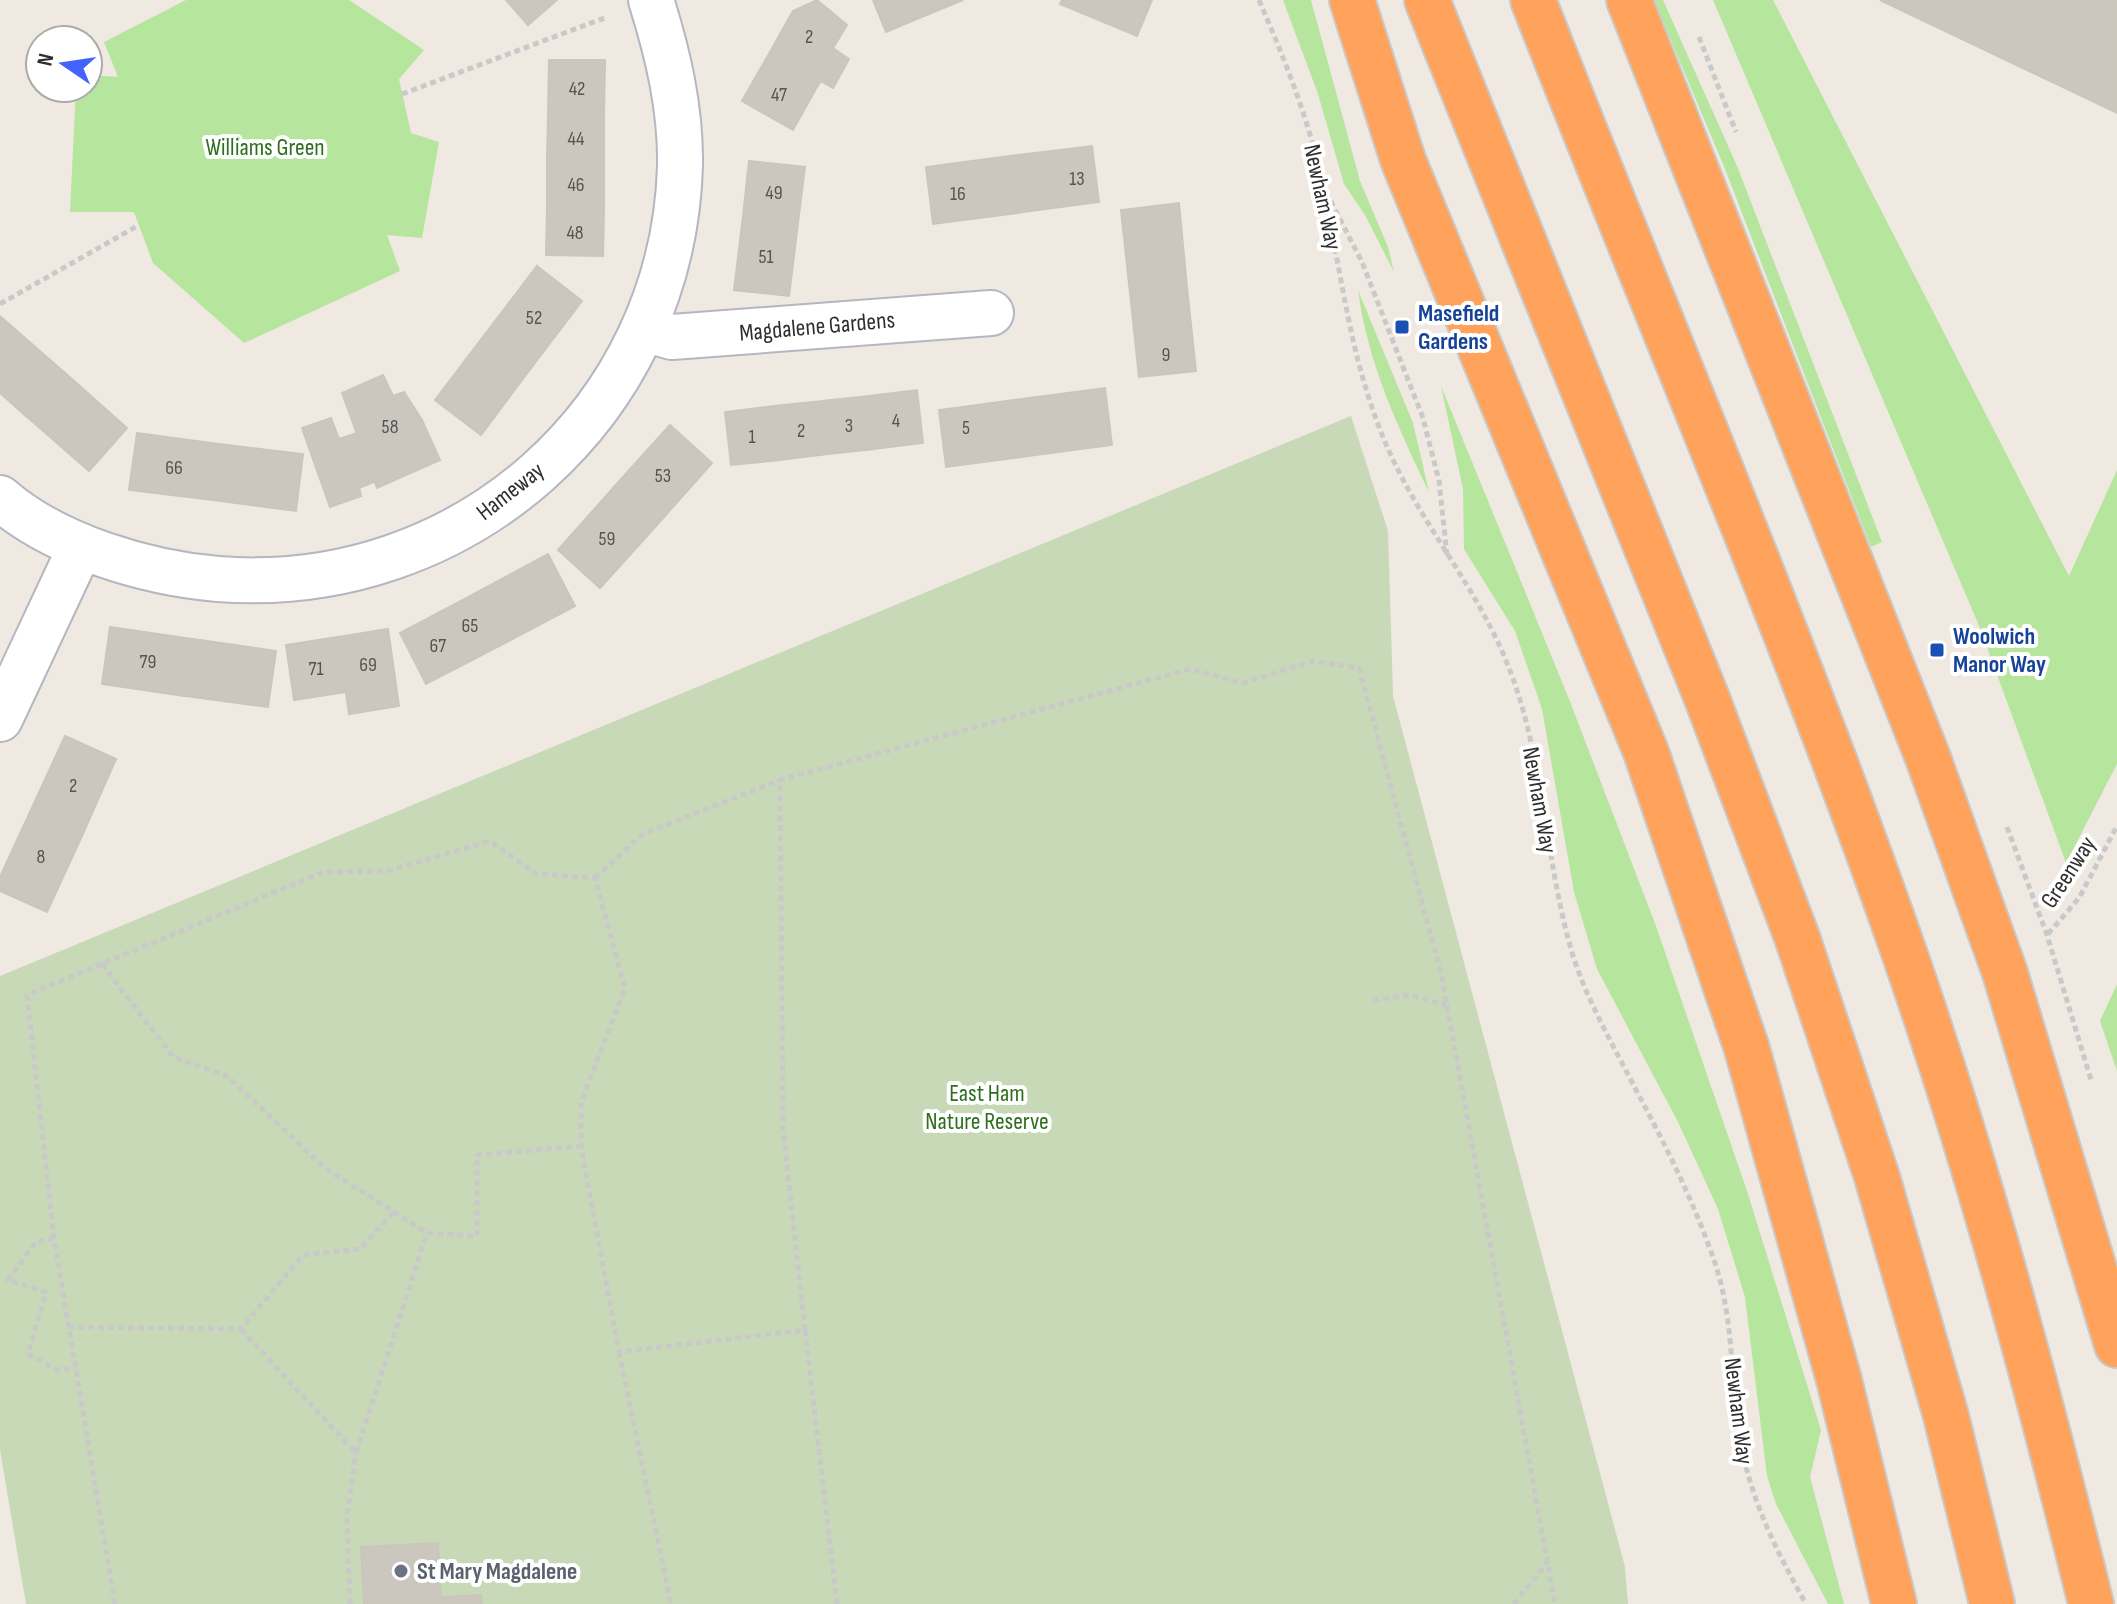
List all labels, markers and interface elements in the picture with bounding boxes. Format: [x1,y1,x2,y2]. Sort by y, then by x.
north arrow [24,24,104,104]
house number: 2 [805,25,813,49]
text: N [31,51,60,69]
house number: 42 [569,77,585,101]
house number: 47 [771,83,787,107]
house number: 44 [568,127,584,151]
park label: Williams Green [205,133,325,162]
street label: Newham Way [1297,142,1348,253]
house number: 13 [1069,167,1085,191]
house number: 46 [567,173,585,197]
house number: 49 [765,181,783,205]
house number: 16 [950,182,966,206]
house number: 48 [566,221,584,245]
house number: 51 [758,245,774,269]
place label: Masefield Gardens [1418,299,1499,356]
street label: Magdalene Gardens [738,305,896,348]
house number: 52 [526,306,542,330]
marker: Masefield Gardens [1393,318,1411,336]
house number: 9 [1162,343,1170,367]
house number: 4 [892,409,900,433]
house number: 3 [845,414,853,438]
house number: 58 [382,415,398,439]
house number: 5 [962,416,970,440]
house number: 2 [797,419,805,443]
house number: 1 [749,425,756,449]
house number: 66 [165,456,183,480]
street label: Hameway [471,456,550,527]
house number: 53 [655,464,671,488]
house number: 59 [599,527,615,551]
house number: 65 [462,614,478,638]
place label: Woolwich Manor Way [1953,622,2046,679]
house number: 67 [430,634,446,658]
marker: Woolwich Manor Way [1928,641,1946,659]
house number: 79 [140,650,156,674]
house number: 69 [359,653,377,677]
house number: 71 [308,657,324,681]
street label: Newham Way [1516,745,1563,855]
house number: 2 [69,774,77,798]
street label: Greenway [2035,831,2102,914]
house number: 8 [37,845,45,869]
park label: East Ham Nature Reserve [925,1079,1049,1136]
street label: Newham Way [1718,1356,1759,1466]
place label: St Mary Magdalene [417,1557,577,1586]
marker: St Mary Magdalene [392,1562,410,1580]

